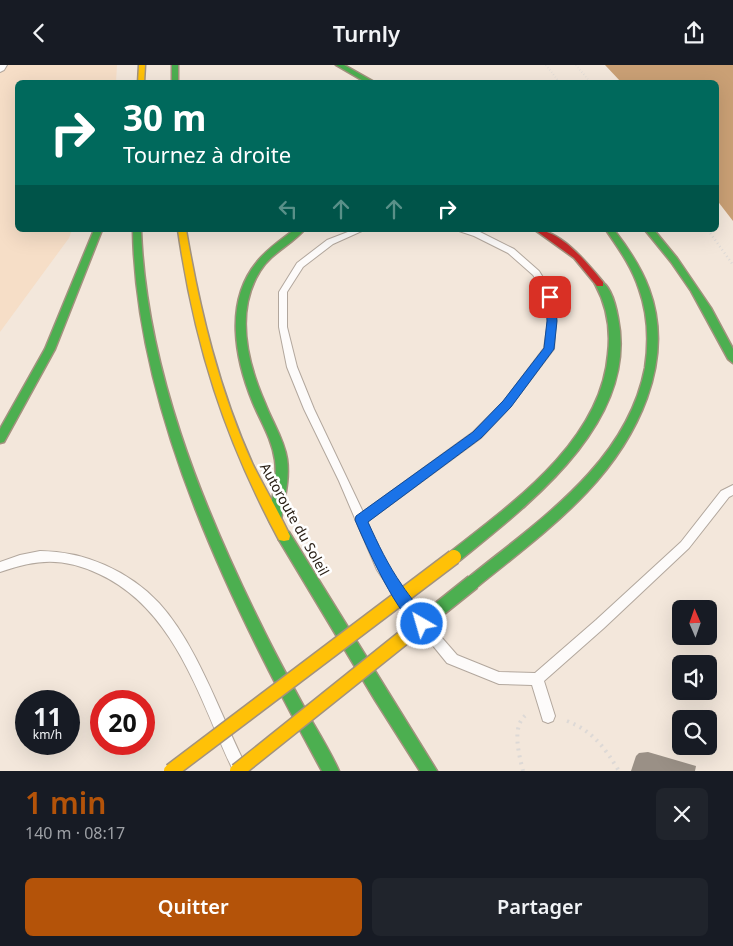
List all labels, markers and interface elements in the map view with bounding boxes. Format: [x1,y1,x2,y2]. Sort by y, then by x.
text: Turnly [333,18,400,48]
icon: back [25,19,53,47]
icon: share [680,19,708,47]
text: 30 m [123,94,206,141]
icon: right [40,100,105,165]
text: Tournez à droite [123,139,291,169]
icon: left [274,195,302,223]
icon: ahead [327,195,355,223]
icon: ahead [380,195,408,223]
icon: right [433,195,461,223]
pin [529,276,571,318]
icon: arrive [536,283,564,311]
street label: Autoroute du Soleil [256,459,334,579]
position arrow [395,597,447,649]
north arrow [672,600,718,645]
map controls [672,600,717,755]
button: sound [672,655,717,700]
speed limit sign: 20 [90,690,155,755]
text: 11 [33,699,62,733]
button: search [672,710,717,755]
text: km/h [33,726,62,743]
text: 1 min [25,782,106,823]
button: close [656,788,708,840]
text: 140 m · 08:17 [25,822,125,844]
button: Quitter [25,878,362,936]
button: Partager [372,878,708,936]

